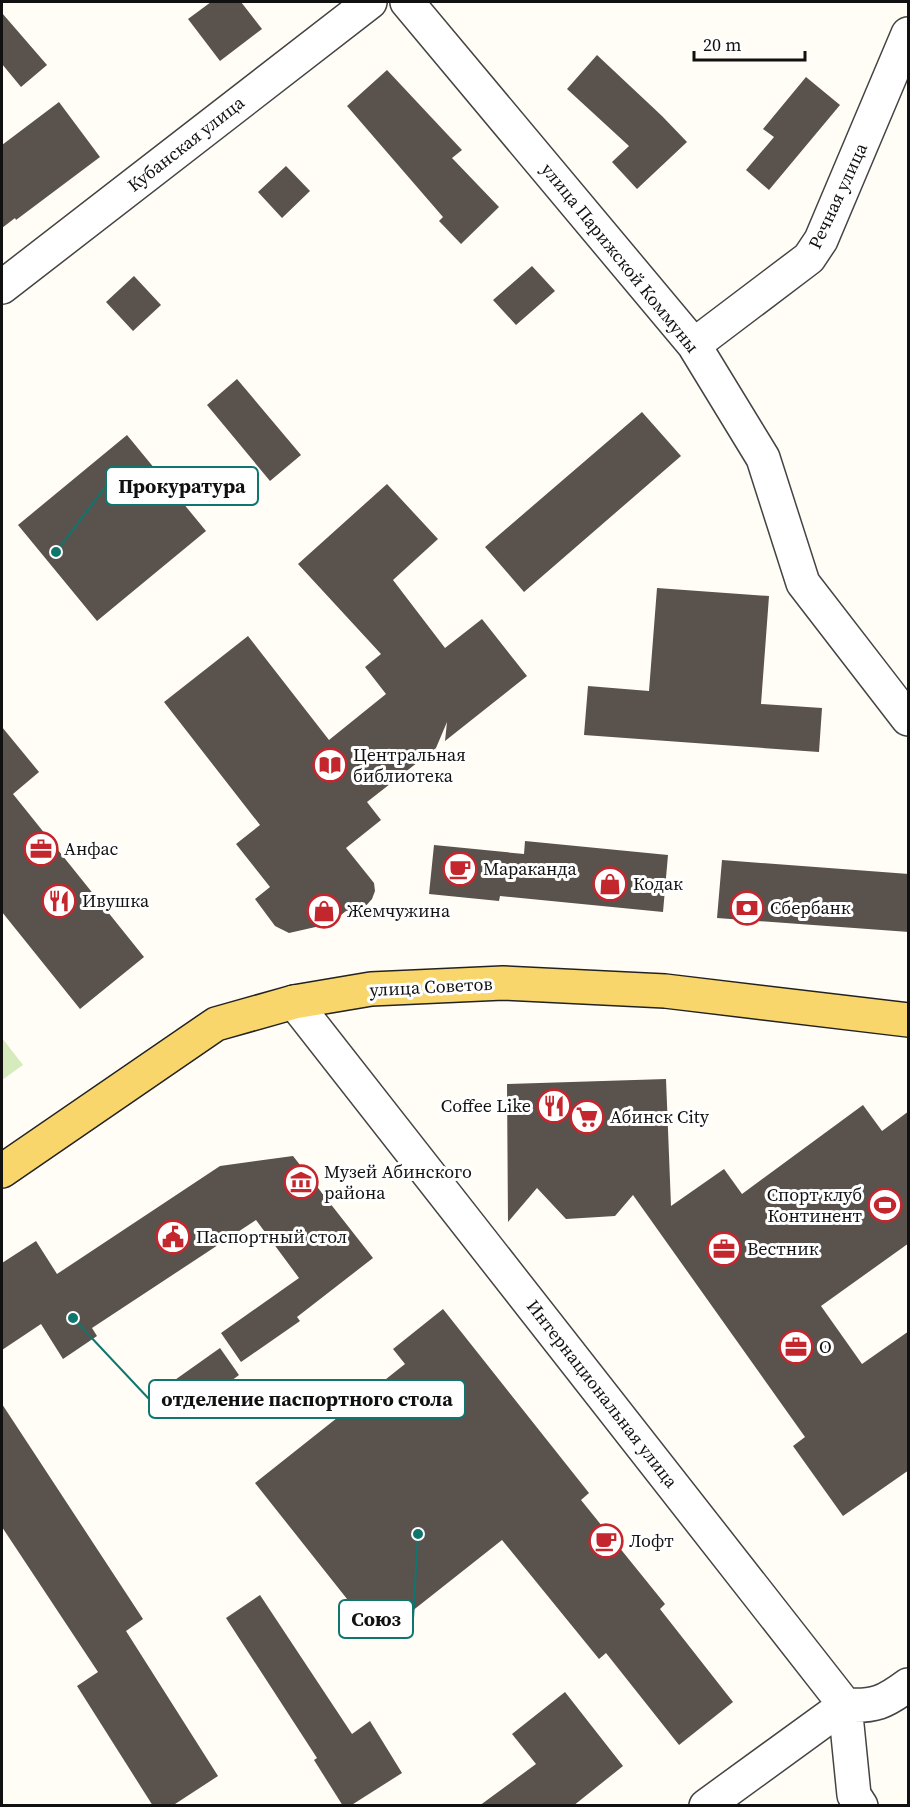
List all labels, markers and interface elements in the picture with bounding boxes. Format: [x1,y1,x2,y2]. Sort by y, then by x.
scale bar [694,24,805,62]
text: 20 m [703,32,741,57]
street label: Кубанская улица [122,89,250,197]
street label: Речная улица [802,138,873,253]
street label: улица Парижской Коммуны [536,157,705,358]
callout: Прокуратура [106,467,258,505]
text: Прокуратура [118,472,246,500]
place label: Центральная библиотека [353,742,466,788]
library icon: Центральная библиотека [312,747,348,783]
office icon: Анфас [23,831,59,867]
place label: Анфас [64,836,119,861]
cafe icon: Мараканда [442,851,478,887]
place label: Мараканда [483,856,577,881]
shop icon: Кодак [592,866,628,902]
place label: Кодак [633,871,683,896]
restaurant icon: Ивушка [41,883,77,919]
place label: Ивушка [82,888,150,913]
bank icon: Сбербанк [729,890,765,926]
shop icon: Жемчужина [306,893,342,929]
place label: Сбербанк [770,895,851,920]
place label: Жемчужина [347,898,451,923]
street label: улица Советов [369,971,493,1002]
restaurant icon: Coffee Like [536,1088,572,1124]
place label: Coffee Like [441,1093,531,1118]
supermarket icon: Абинск City [569,1099,605,1135]
place label: Абинск City [610,1104,710,1129]
place label: Музей Абинского района [324,1159,472,1205]
museum icon: Музей Абинского района [283,1164,319,1200]
place label: Спорт клуб Континент [767,1182,862,1228]
sports icon: Спорт клуб Континент [867,1187,903,1223]
public building icon: Паспортный стол [155,1219,191,1255]
place label: Паспортный стол [196,1224,347,1249]
office icon: Вестник [706,1231,742,1267]
place label: Вестник [747,1236,819,1261]
street label: Интернациональная улица [521,1294,684,1494]
office icon: О [778,1329,814,1365]
place label: О [819,1334,832,1359]
callout: отделение паспортного стола [149,1380,465,1418]
text: отделение паспортного стола [161,1385,453,1413]
cafe icon: Лофт [588,1523,624,1559]
place label: Лофт [629,1528,674,1553]
callout: Союз [339,1600,413,1638]
text: Союз [351,1605,401,1633]

